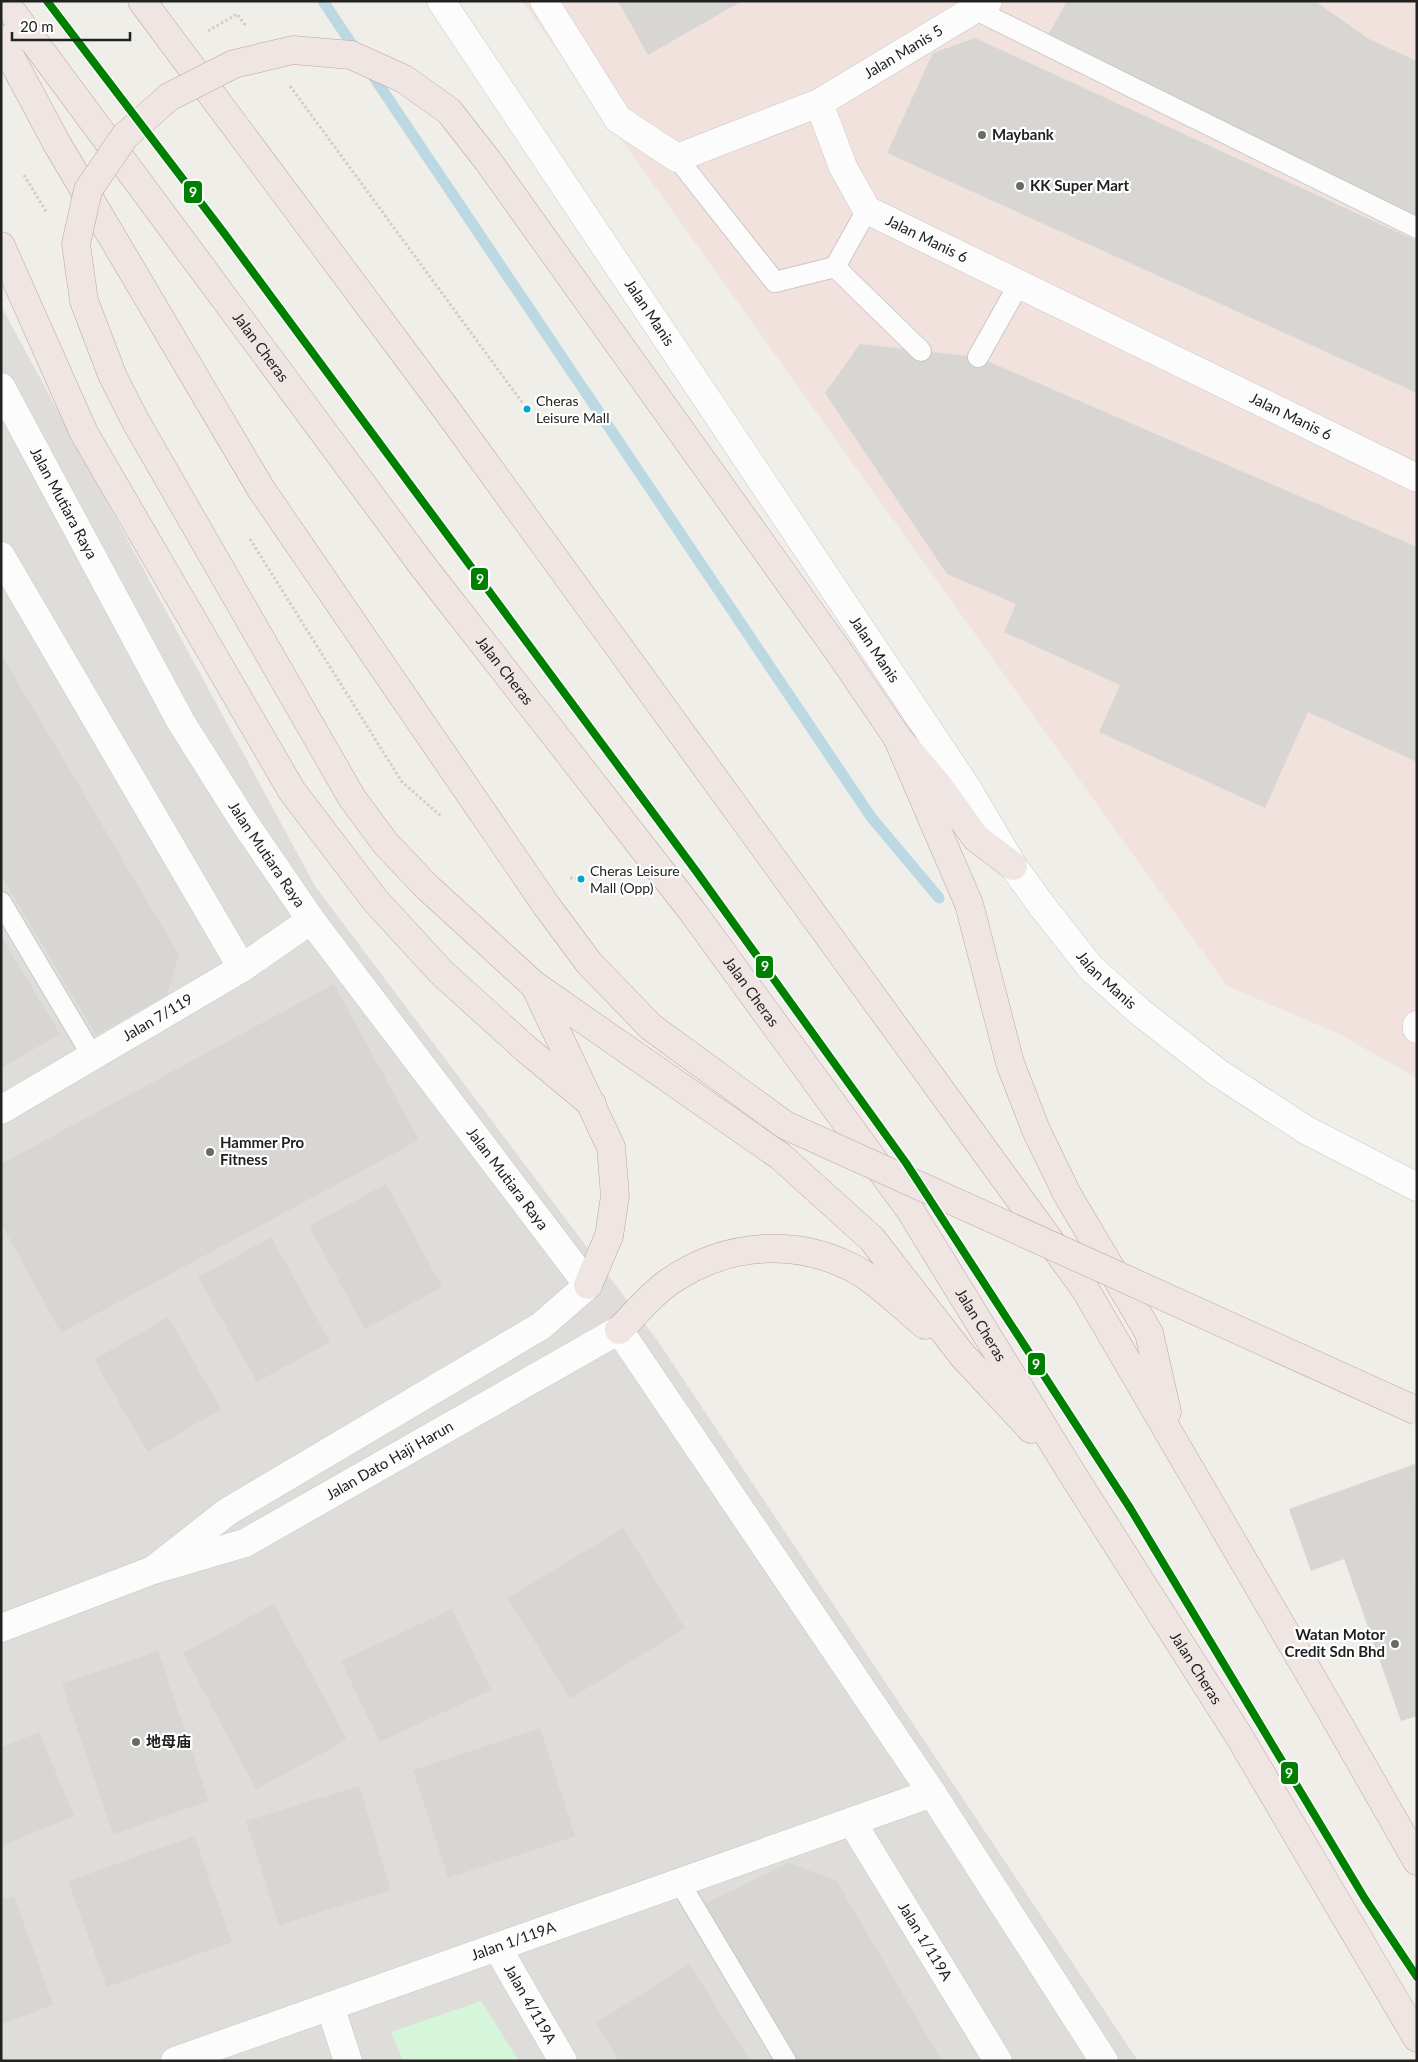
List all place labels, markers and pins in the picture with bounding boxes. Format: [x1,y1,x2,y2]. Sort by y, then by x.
place label: Maybank [992,125,1055,143]
marker: Maybank [976,129,988,141]
place label: KK Super Mart [1030,176,1129,194]
marker: KK Super Mart [1014,180,1026,192]
place label: Cheras Leisure Mall [536,392,609,426]
marker: Cheras Leisure Mall [522,404,532,414]
place label: Cheras Leisure Mall (Opp) [590,862,680,896]
marker: Cheras Leisure Mall (Opp) [576,874,586,884]
place label: Hammer Pro Fitness [220,1133,305,1168]
marker: Hammer Pro Fitness [204,1146,216,1158]
place label: Watan Motor Credit Sdn Bhd [1285,1625,1385,1660]
marker: Watan Motor Credit Sdn Bhd [1389,1638,1401,1650]
place label: 地母庙 [146,1732,191,1750]
marker: 地母庙 [130,1736,142,1748]

